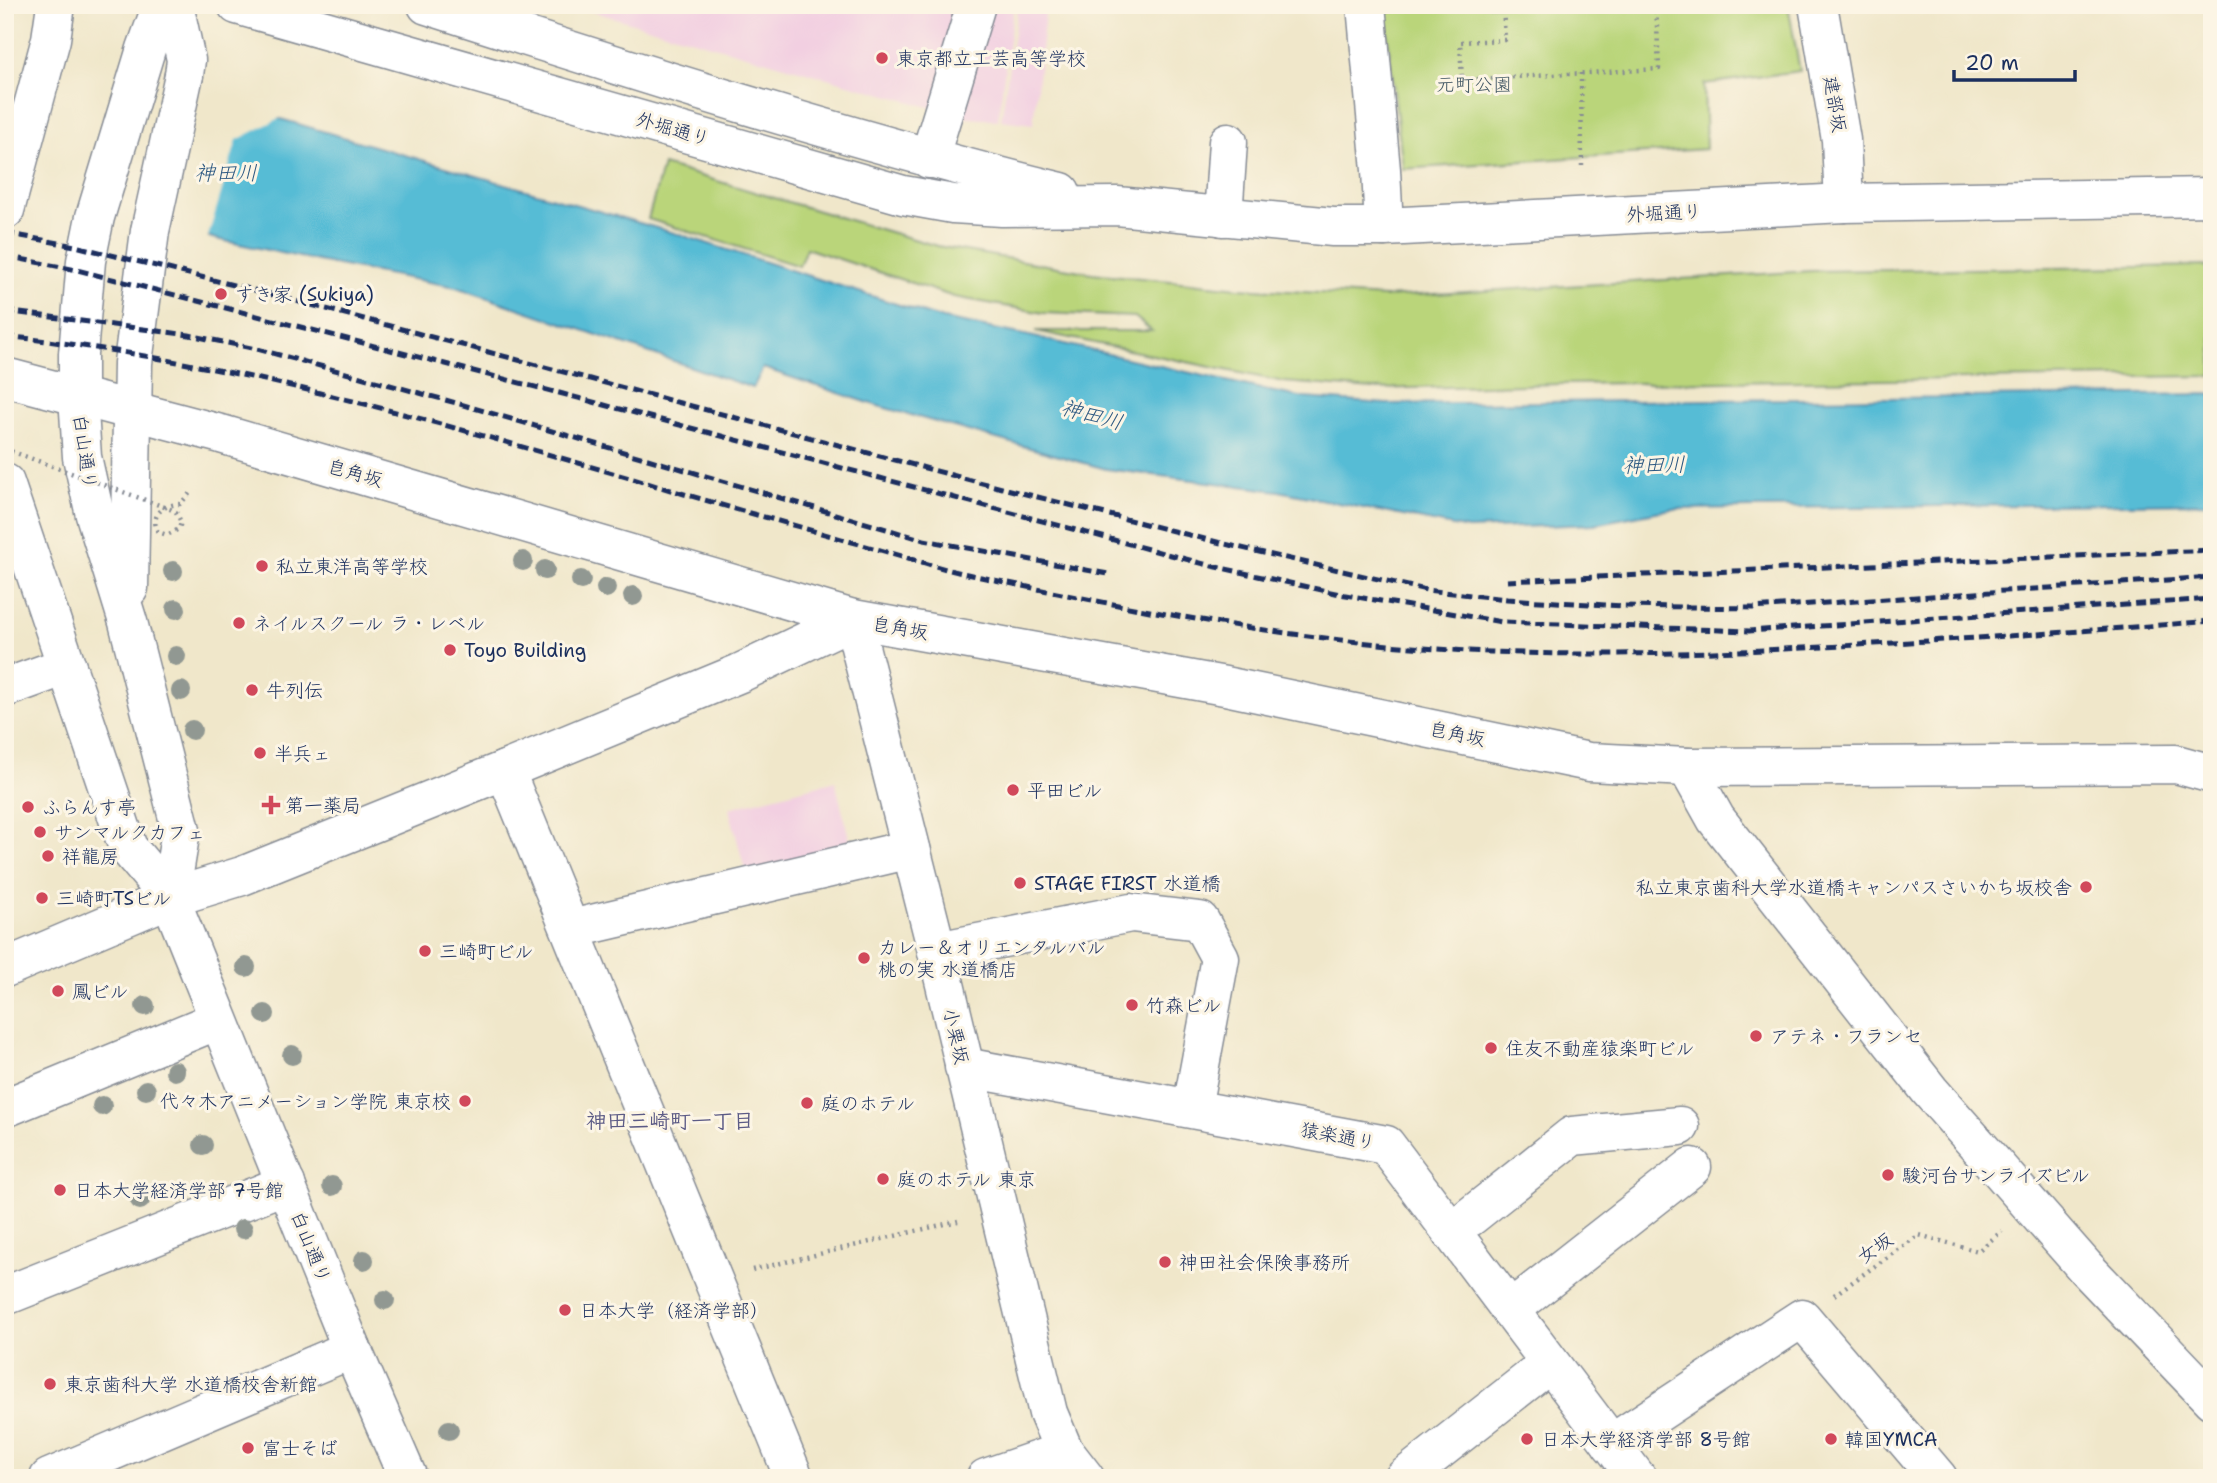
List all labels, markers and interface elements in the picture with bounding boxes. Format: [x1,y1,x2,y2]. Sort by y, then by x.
scale bar [1954,38,2075,82]
place label: 東京都立工芸高等学校 [896,46,1086,71]
text: 20 m [1965,49,2019,77]
marker: 東京都立工芸高等学校 [874,50,890,66]
park label: 元町公園 [1436,72,1512,97]
street label: 建部坂 [1818,74,1852,134]
street label: 外堀通り [633,107,713,151]
water label: 神田川 [195,159,258,187]
street label: 外堀通り [1625,199,1703,227]
place label: すき家 (Sukiya) [235,282,374,307]
marker: すき家 (Sukiya) [213,286,229,302]
water label: 神田川 [1058,393,1126,437]
street label: 白山通り [67,413,103,491]
water label: 神田川 [1622,450,1686,480]
street label: 皀角坂 [324,453,386,493]
place label: 私立東洋高等学校 [276,554,428,579]
marker: 私立東洋高等学校 [254,558,270,574]
place label: ネイルスクール ラ・レベル [253,611,485,636]
street label: 皀角坂 [870,611,930,645]
marker: ネイルスクール ラ・レベル [231,615,247,631]
place label: Toyo Building [464,638,586,663]
marker: Toyo Building [442,642,458,658]
place label: 牛列伝 [266,678,323,703]
marker: 牛列伝 [244,682,260,698]
street label: 皀角坂 [1427,716,1487,752]
place label: 半兵ェ [274,741,331,766]
marker: 半兵ェ [252,745,268,761]
place label: 平田ビル [1027,778,1103,803]
marker: 平田ビル [1005,782,1021,798]
place label: 第一薬局 [285,793,361,818]
place label: ふらんす亭 [42,795,136,820]
marker: 第一薬局 [263,797,279,813]
marker: ふらんす亭 [20,799,36,815]
place label: サンマルクカフェ [54,820,206,845]
marker: サンマルクカフェ [32,824,48,840]
place label: 祥龍房 [62,844,119,869]
marker: 祥龍房 [40,848,56,864]
place label: STAGE FIRST 水道橋 [1034,871,1221,896]
marker: STAGE FIRST 水道橋 [1012,875,1028,891]
place label: 私立東京歯科大学水道橋キャンパスさいかち坂校舎 [1636,875,2072,900]
marker: 私立東京歯科大学水道橋キャンパスさいかち坂校舎 [2078,879,2094,895]
place label: 三崎町TSビル [56,886,172,911]
marker: 三崎町TSビル [34,890,50,906]
place label: カレー＆オリエンタルバル 桃の実 水道橋店 [878,935,1106,982]
place label: 三崎町ビル [439,939,534,964]
marker: 三崎町ビル [417,943,433,959]
marker: カレー＆オリエンタルバル 桃の実 水道橋店 [856,950,872,966]
place label: 鳳ビル [72,979,129,1004]
marker: 鳳ビル [50,983,66,999]
place label: 竹森ビル [1146,993,1222,1018]
marker: 竹森ビル [1124,997,1140,1013]
street label: 小栗坂 [937,1005,975,1067]
place label: アテネ・フランセ [1770,1024,1922,1049]
marker: アテネ・フランセ [1748,1028,1764,1044]
place label: 住友不動産猿楽町ビル [1505,1036,1695,1061]
marker: 住友不動産猿楽町ビル [1483,1040,1499,1056]
place label: 代々木アニメーション学院 東京校 [160,1089,451,1114]
place label: 庭のホテル [821,1091,915,1116]
marker: 代々木アニメーション学院 東京校 [457,1093,473,1109]
marker: 庭のホテル [799,1095,815,1111]
district label: 神田三崎町一丁目 [586,1107,754,1135]
street label: 猿楽通り [1298,1116,1378,1156]
place label: 駿河台サンライズビル [1902,1163,2090,1188]
place label: 庭のホテル 東京 [897,1167,1036,1192]
marker: 駿河台サンライズビル [1880,1167,1896,1183]
marker: 庭のホテル 東京 [875,1171,891,1187]
place label: 日本大学経済学部 7号館 [74,1178,284,1203]
marker: 日本大学経済学部 7号館 [52,1182,68,1198]
street label: 白山通り [285,1207,337,1287]
street label: 女坂 [1852,1227,1898,1269]
place label: 神田社会保険事務所 [1179,1250,1350,1275]
marker: 神田社会保険事務所 [1157,1254,1173,1270]
place label: 日本大学（経済学部） [579,1298,769,1323]
marker: 日本大学（経済学部） [557,1302,573,1318]
place label: 東京歯科大学 水道橋校舎新館 [64,1372,317,1397]
marker: 東京歯科大学 水道橋校舎新館 [42,1376,58,1392]
place label: 日本大学経済学部 8号館 [1541,1427,1751,1452]
place label: 韓国YMCA [1845,1427,1938,1452]
marker: 日本大学経済学部 8号館 [1519,1431,1535,1447]
marker: 韓国YMCA [1823,1431,1839,1447]
place label: 富士そば [262,1436,338,1461]
marker: 富士そば [240,1440,256,1456]

